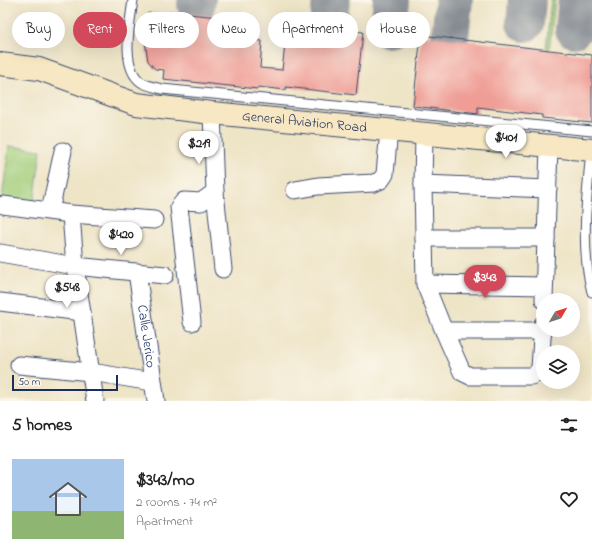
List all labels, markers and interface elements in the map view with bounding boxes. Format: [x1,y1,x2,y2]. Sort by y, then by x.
chip: Buy [12,12,65,48]
chip: Rent [73,12,127,48]
chip: Filters [135,12,199,48]
chip: New [207,12,260,48]
chip: Apartment [268,12,358,48]
chip: House [366,12,430,48]
street label: General Aviation Road [241,105,368,139]
pin: $401 [482,125,530,159]
text: $401 [495,128,517,147]
pin: $219 [175,131,223,165]
text: $219 [188,134,210,153]
pin: $420 [97,222,145,256]
text: $420 [108,225,134,244]
pin: $343 [461,265,509,299]
text: $343 [473,268,497,287]
pin: $548 [43,275,91,309]
text: $548 [54,278,80,297]
north arrow [536,293,580,337]
map controls [536,293,580,389]
street label: Calle Jerico [131,303,161,369]
button: layers [536,345,580,389]
scale bar [12,373,118,392]
text: 50 m [18,374,40,390]
text: 5 homes [12,413,72,438]
icon: filters [558,414,580,436]
text: $343/mo [136,468,195,493]
icon: home [44,475,92,523]
icon: heart [558,488,580,510]
text: 2 rooms · 74 m² [136,493,217,512]
text: Apartment [136,512,193,531]

